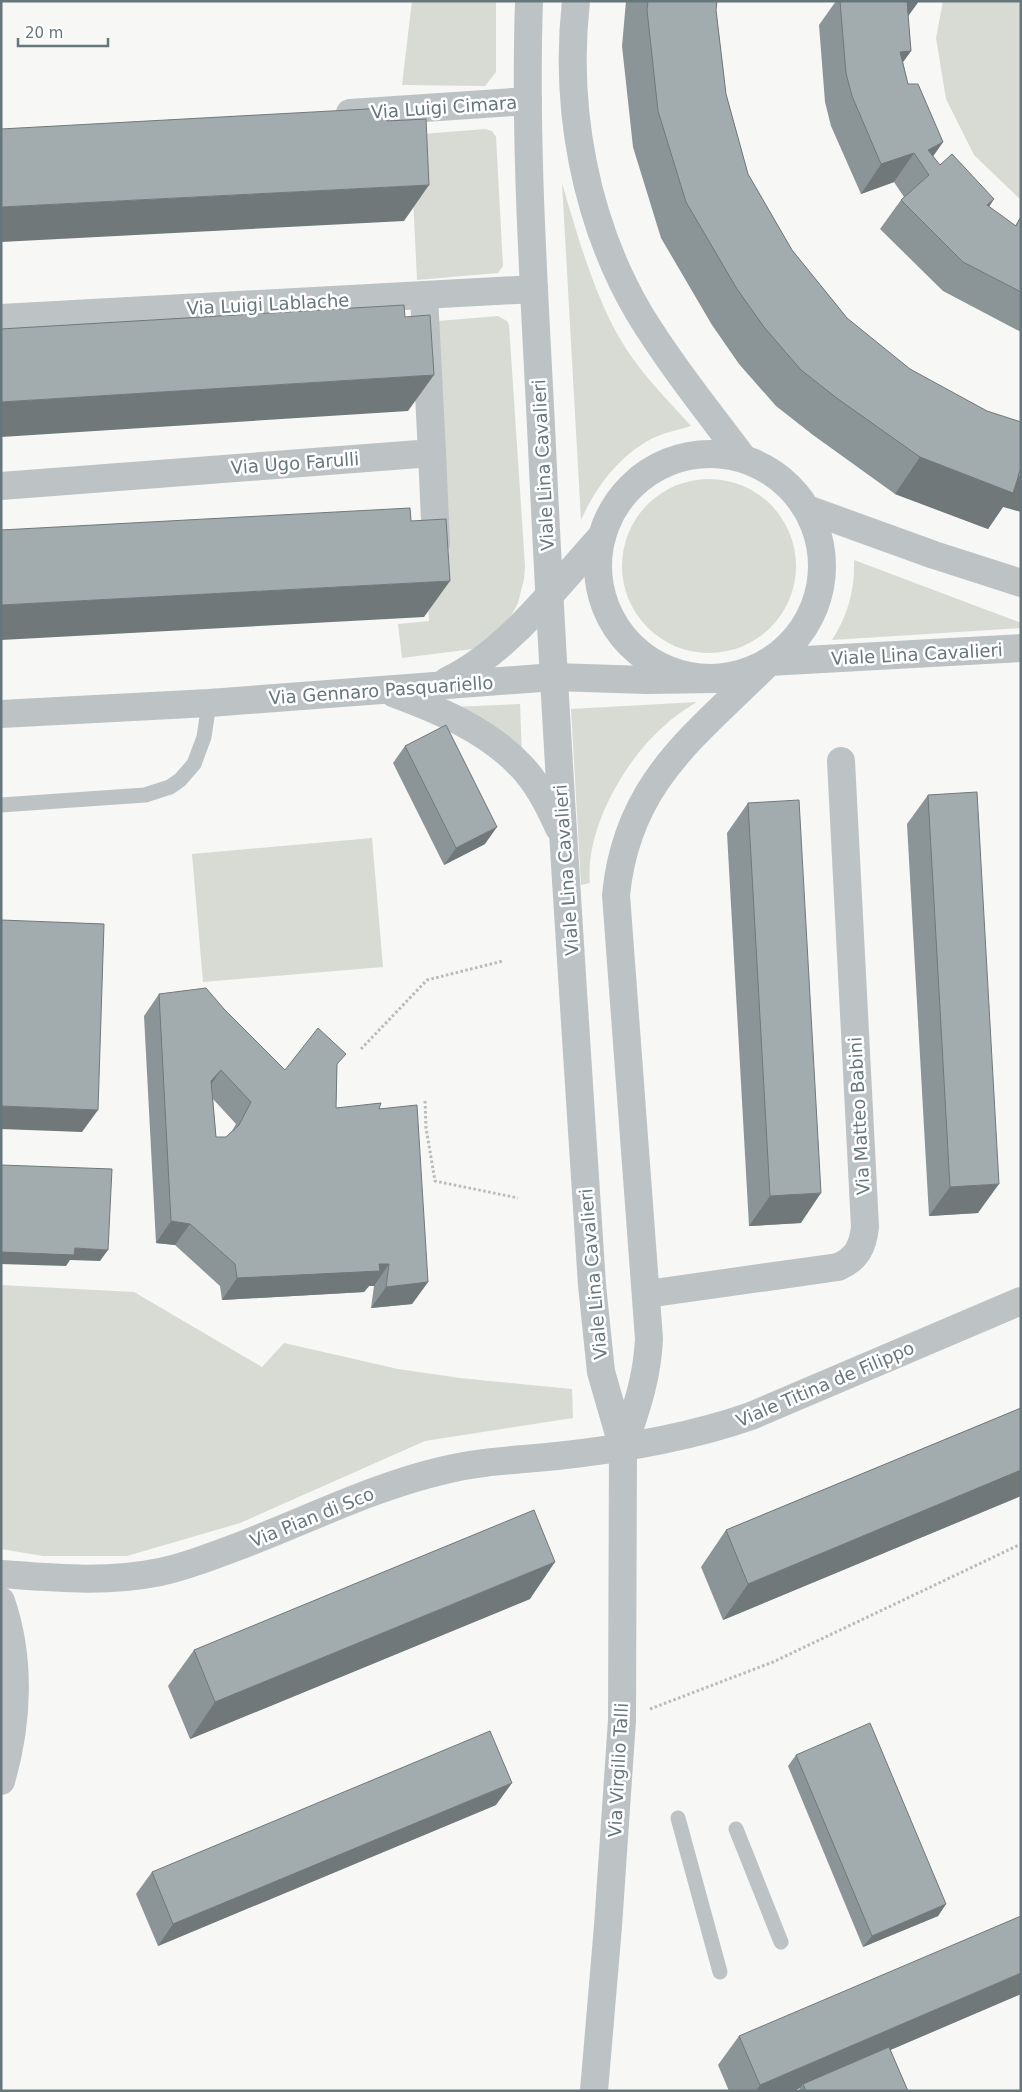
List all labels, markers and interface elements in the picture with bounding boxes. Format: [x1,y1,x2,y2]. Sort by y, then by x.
scale bar [18,15,108,47]
text: 20 m [25,24,63,42]
street label: Via Luigi Cimara [370,91,518,123]
street label: Via Luigi Lablache [186,289,350,319]
street label: Viale Lina Cavalieri [528,379,558,551]
street label: Via Ugo Farulli [230,448,360,478]
street label: Viale Lina Cavalieri [831,639,1003,669]
street label: Via Gennaro Pasquariello [268,672,494,708]
street label: Viale Lina Cavalieri [550,784,582,956]
street label: Via Matteo Babini [844,1036,874,1196]
street label: Viale Lina Cavalieri [575,1188,611,1360]
street label: Viale Titina de Filippo [733,1337,917,1431]
street label: Via Pian di Sco [247,1483,377,1551]
street label: Via Virgilio Talli [604,1702,632,1838]

